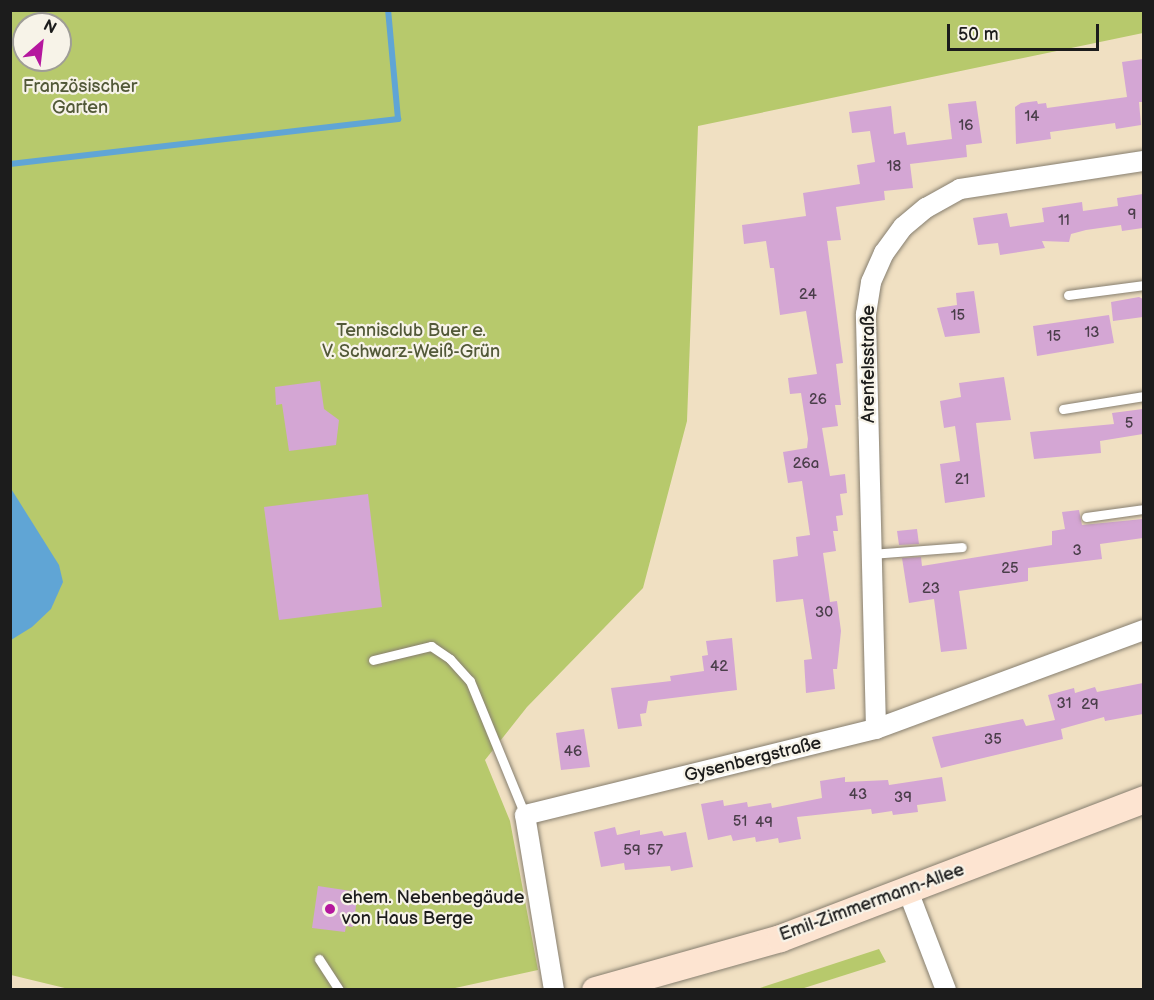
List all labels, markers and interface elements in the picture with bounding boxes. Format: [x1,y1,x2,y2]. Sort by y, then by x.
north arrow [12,12,72,72]
scale bar [950,12,1102,50]
text: N [40,16,60,39]
text: 50 m [958,24,999,45]
park label: Französischer Garten [23,77,137,119]
house number: 14 [1025,108,1039,126]
house number: 16 [959,117,973,135]
house number: 18 [887,158,901,176]
house number: 9 [1128,206,1136,224]
house number: 11 [1058,212,1070,230]
house number: 24 [799,286,817,304]
street label: Arenfelsstraße [858,305,880,423]
house number: 15 [951,307,965,325]
park label: Tennisclub Buer e. V. Schwarz-Weiß-Grün [322,321,500,364]
house number: 13 [1084,324,1100,342]
house number: 15 [1047,328,1061,346]
house number: 26 [809,391,827,409]
house number: 5 [1125,415,1133,433]
house number: 26a [793,455,819,473]
house number: 21 [955,471,969,489]
house number: 3 [1072,542,1082,560]
house number: 25 [1001,560,1019,578]
house number: 23 [922,580,940,598]
house number: 30 [815,604,833,622]
house number: 42 [710,658,728,676]
house number: 31 [1056,695,1072,713]
house number: 29 [1081,696,1099,714]
house number: 35 [984,731,1002,749]
street label: Gysenbergstraße [682,733,824,787]
house number: 46 [564,743,582,761]
house number: 43 [849,786,867,804]
house number: 39 [894,789,912,807]
house number: 51 [733,813,747,831]
house number: 49 [755,814,773,832]
house number: 59 [623,842,641,860]
house number: 57 [647,842,663,860]
street label: Emil-Zimmermann-Allee [777,859,967,947]
place label: ehem. Nebenbegäude von Haus Berge [342,888,524,930]
marker: ehem. Nebenbegäude von Haus Berge [323,902,337,916]

